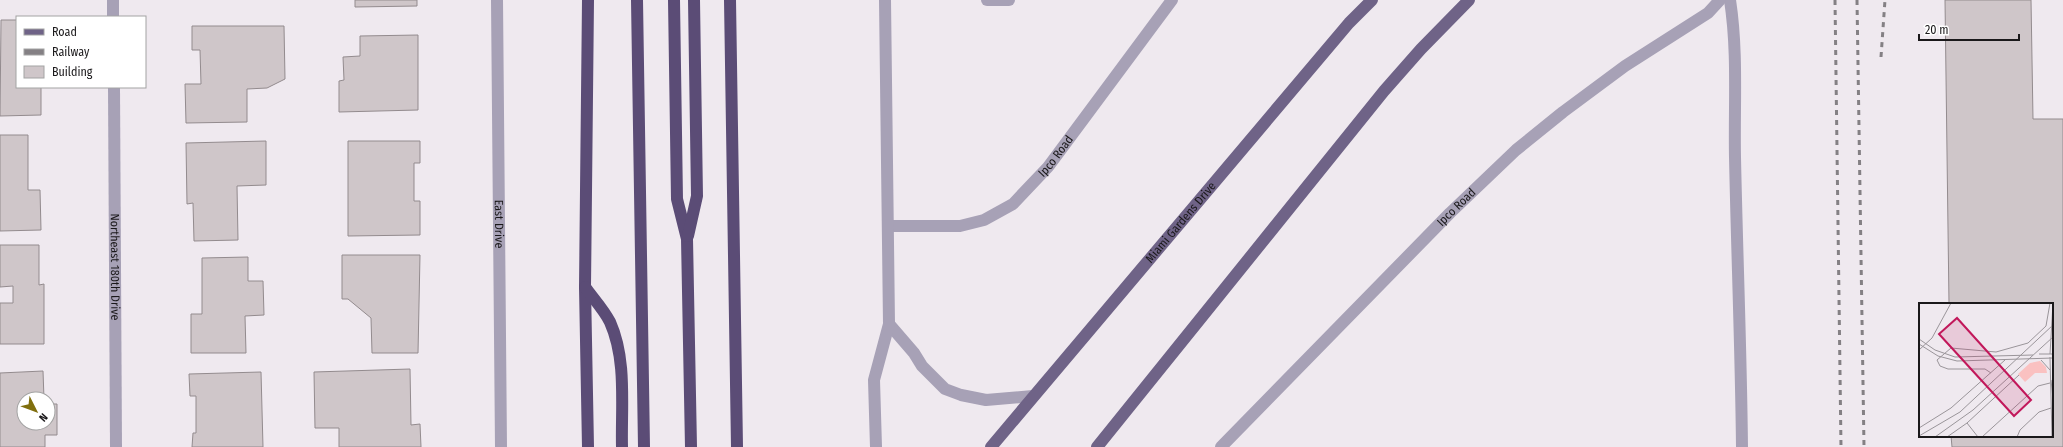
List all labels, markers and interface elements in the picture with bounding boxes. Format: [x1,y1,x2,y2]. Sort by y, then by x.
legend [16,16,146,88]
scale bar [1919,16,2019,42]
text: 20 m [1925,23,1949,37]
text: Road [52,25,77,39]
text: Railway [52,45,90,59]
text: Building [52,65,93,79]
street label: Ipco Road [1035,133,1076,180]
street label: Miami Gardens Drive [1143,179,1219,266]
street label: Ipco Road [1434,185,1479,229]
street label: East Drive [492,200,506,248]
street label: Northeast 180th Drive [108,213,122,321]
inset map [1919,303,2053,437]
north arrow [16,391,56,431]
text: N [36,411,50,424]

